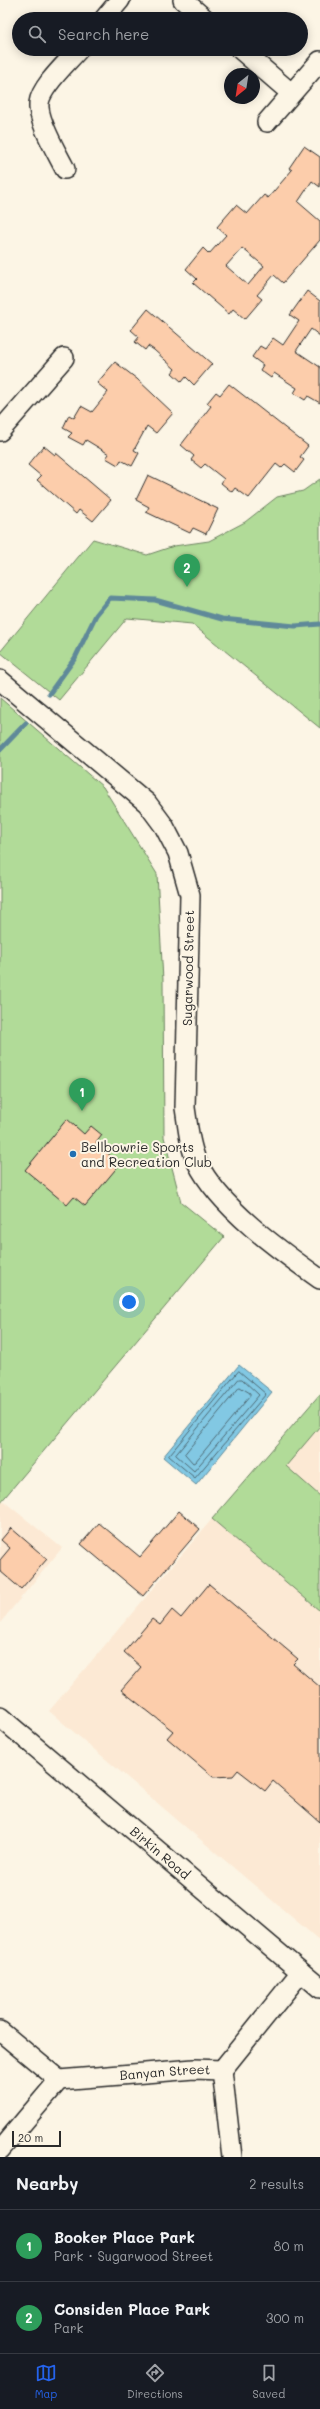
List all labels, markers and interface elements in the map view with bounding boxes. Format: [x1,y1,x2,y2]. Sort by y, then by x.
search box [12,12,308,56]
icon: search [26,23,48,45]
text: Search here [58,24,149,44]
north arrow [224,68,260,104]
pin: 2 [174,554,200,587]
street label: Sugarwood Street [178,910,197,1026]
pin: 1 [69,1078,95,1111]
place label: Bellbowrie Sports and Recreation Club [81,1138,212,1170]
marker: Bellbowrie Sports and Recreation Club [68,1149,78,1159]
your location [119,1292,139,1312]
street label: Birkin Road [127,1822,194,1882]
street label: Banyan Street [119,2060,211,2083]
scale bar [12,2129,61,2148]
text: 20 m [18,2130,43,2145]
text: Nearby [16,2172,78,2194]
text: 2 results [249,2175,304,2192]
text: Booker Place Park [54,2227,195,2247]
text: 1 [26,2237,32,2254]
text: 80 m [274,2237,304,2254]
text: Park · Sugarwood Street [54,2247,213,2264]
text: Considen Place Park [54,2299,210,2319]
text: 2 [25,2309,33,2326]
text: 300 m [266,2309,304,2326]
text: Park [54,2319,83,2336]
tab: Map [35,2362,57,2401]
tab: Directions [127,2362,183,2401]
tab: Saved [252,2362,285,2401]

